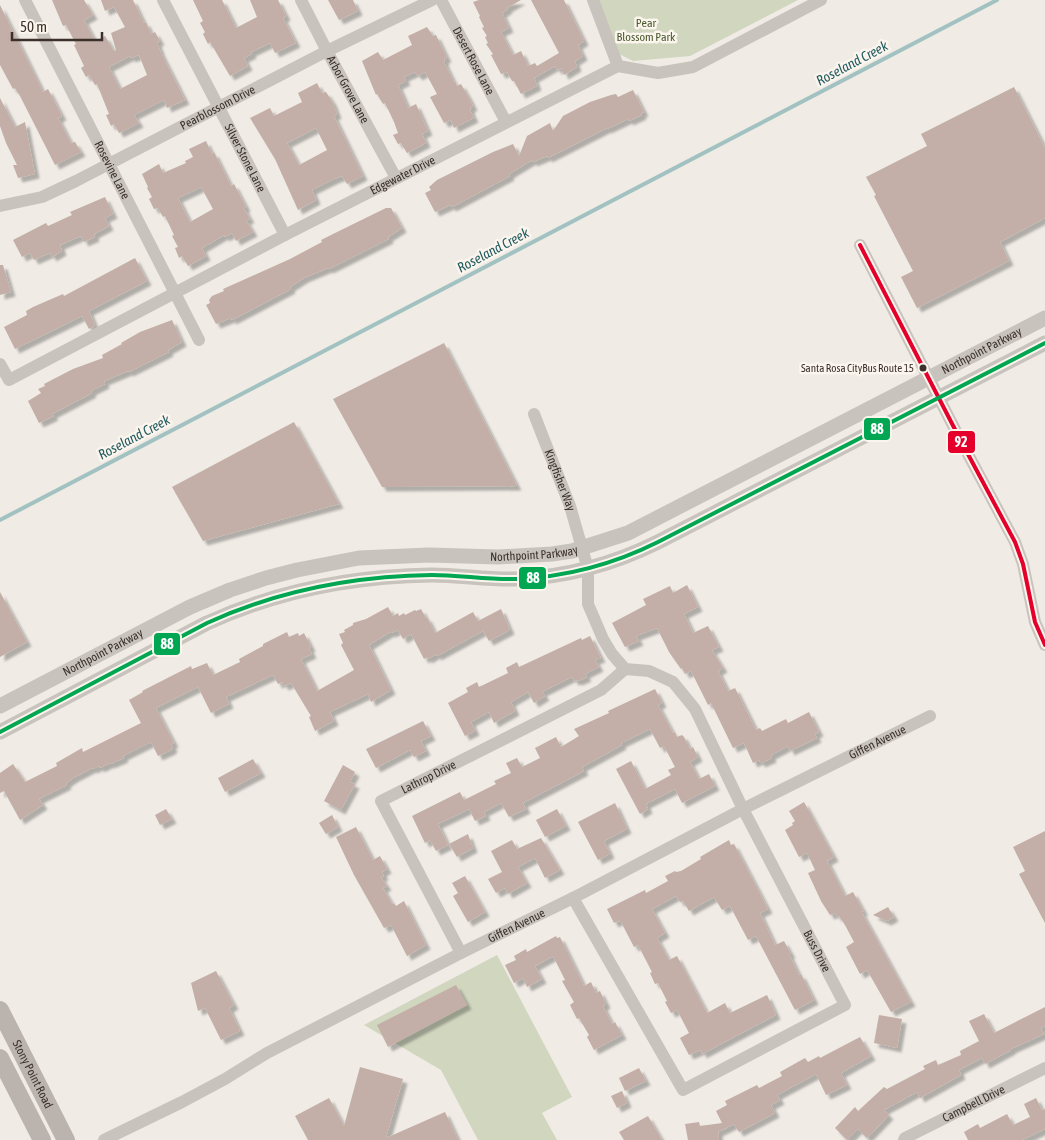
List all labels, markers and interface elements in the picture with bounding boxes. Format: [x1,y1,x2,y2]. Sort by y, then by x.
scale bar [12,10,102,42]
park label: Pear Blossom Park [617,16,676,44]
text: 50 m [20,18,47,35]
street label: Desert Rose Lane [450,25,497,97]
water label: Roseland Creek [813,37,891,89]
street label: Arbor Grove Lane [324,53,372,126]
street label: Pearblossom Drive [178,82,257,133]
street label: Silver Stone Lane [222,122,268,194]
street label: Rosevine Lane [91,139,133,201]
street label: Edgewater Drive [368,153,437,198]
water label: Roseland Creek [454,224,532,276]
street label: Northpoint Parkway [939,324,1024,377]
place label: Santa Rosa CityBus Route 15 [801,362,914,374]
marker: Santa Rosa CityBus Route 15 [918,363,928,373]
water label: Roseland Creek [95,411,173,463]
line badge: 88 [863,417,891,441]
text: 88 [870,421,884,437]
line badge: 92 [947,430,976,454]
text: 92 [954,434,968,450]
street label: Kingfisher Way [541,447,578,513]
street label: Northpoint Parkway [490,543,580,564]
line badge: 88 [518,566,547,590]
text: 88 [526,570,540,586]
street label: Northpoint Parkway [61,626,145,679]
line badge: 88 [153,632,181,656]
text: 88 [160,636,174,652]
street label: Giffen Avenue [847,722,908,762]
street label: Lathrop Drive [399,757,458,797]
street label: Giffen Avenue [486,906,547,946]
street label: Buss Drive [800,928,833,974]
street label: Stony Point Road [9,1038,56,1111]
street label: Campbell Drive [940,1082,1007,1125]

